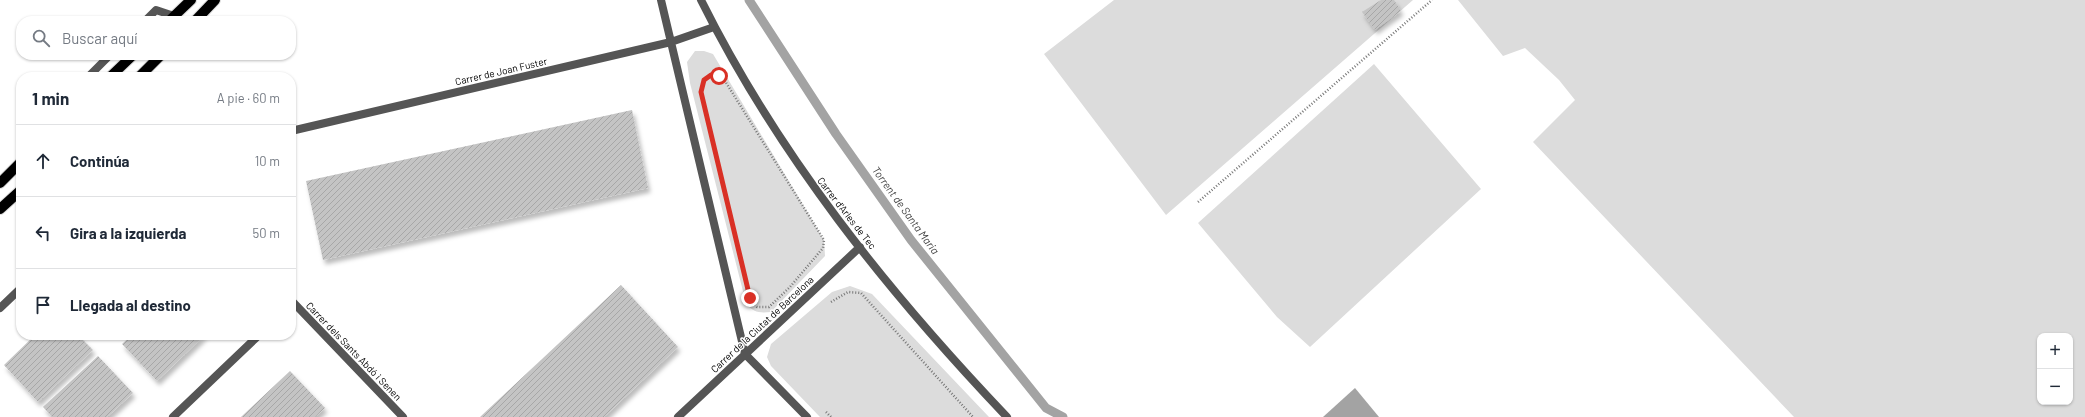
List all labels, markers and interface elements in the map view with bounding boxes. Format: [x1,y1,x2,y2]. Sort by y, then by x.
search box [16,16,296,60]
icon: search [30,27,52,49]
text: Buscar aquí [62,29,138,47]
street label: Carrer de Joan Fuster [454,55,548,87]
route start [710,67,728,85]
text: 1 min [32,88,69,108]
text: A pie · 60 m [217,90,280,106]
icon: ahead [32,150,54,172]
text: Continúa [70,152,130,170]
text: 10 m [255,153,280,169]
water label: Torrent de Santa Maria [870,164,942,257]
street label: Carrer d'Arles de Tec [815,175,879,251]
icon: left [32,222,54,244]
text: Gira a la izquierda [70,224,186,242]
text: 50 m [253,225,280,241]
street label: Carrer de la Ciutat de Barcelona [708,273,816,375]
route end [741,289,759,307]
icon: arrive [32,294,54,316]
text: Llegada al destino [70,296,191,314]
street label: Carrer dels Sants Abdó i Senen [304,299,404,403]
map controls [2037,333,2073,405]
button: + [2037,333,2073,369]
button: − [2037,369,2073,405]

